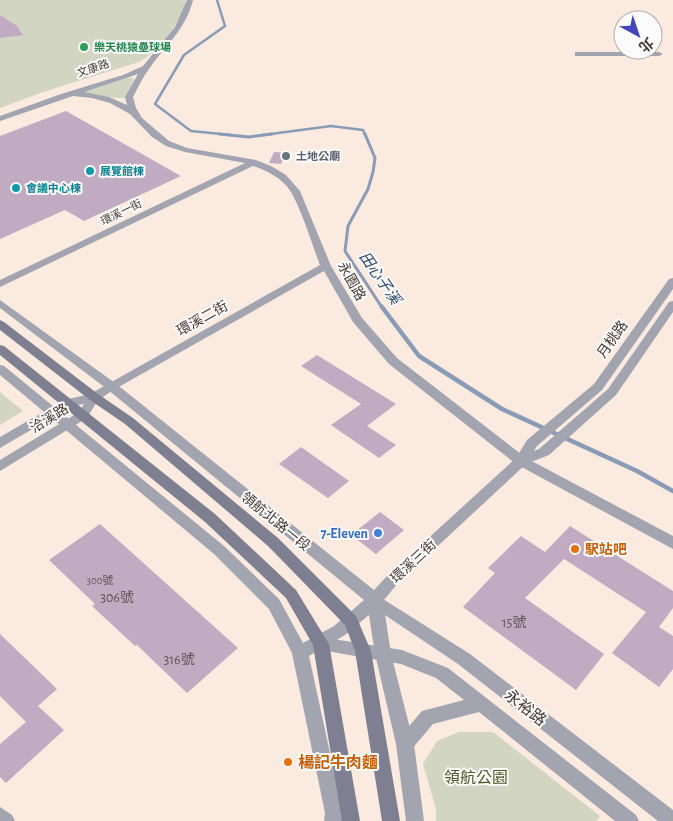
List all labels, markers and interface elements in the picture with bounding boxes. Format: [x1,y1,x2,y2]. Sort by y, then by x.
north arrow [613,10,663,60]
text: 北 [636,34,656,55]
marker: 樂天桃猿壘球場 [78,41,90,53]
place label: 樂天桃猿壘球場 [94,41,171,53]
street label: 文康路 [75,57,111,79]
marker: 土地公廟 [280,150,292,162]
place label: 土地公廟 [296,150,340,162]
marker: 展覽館棟 [84,165,96,177]
place label: 展覽館棟 [100,165,144,177]
marker: 會議中心棟 [10,182,22,194]
place label: 會議中心棟 [26,182,81,194]
street label: 環溪一街 [99,197,143,227]
water label: 田心子溪 [356,249,405,309]
street label: 永園路 [335,259,368,303]
street label: 環溪二街 [174,298,230,339]
street label: 月桃路 [594,318,631,361]
street label: 洽溪路 [27,401,71,436]
street label: 領航北路一段 [238,488,314,554]
place label: 7-Eleven [320,527,368,541]
marker: 7-Eleven [372,527,384,539]
street label: 環溪三街 [388,537,439,586]
place label: 駅站吧 [585,542,627,557]
marker: 駅站吧 [569,543,581,555]
house number: 300號 [86,575,114,586]
house number: 306號 [100,590,134,605]
house number: 15號 [502,615,526,630]
house number: 316號 [163,652,195,667]
street label: 永裕路 [502,686,550,729]
place label: 楊記牛肉麵 [298,754,378,771]
marker: 楊記牛肉麵 [282,756,294,768]
park label: 領航公園 [444,769,508,786]

